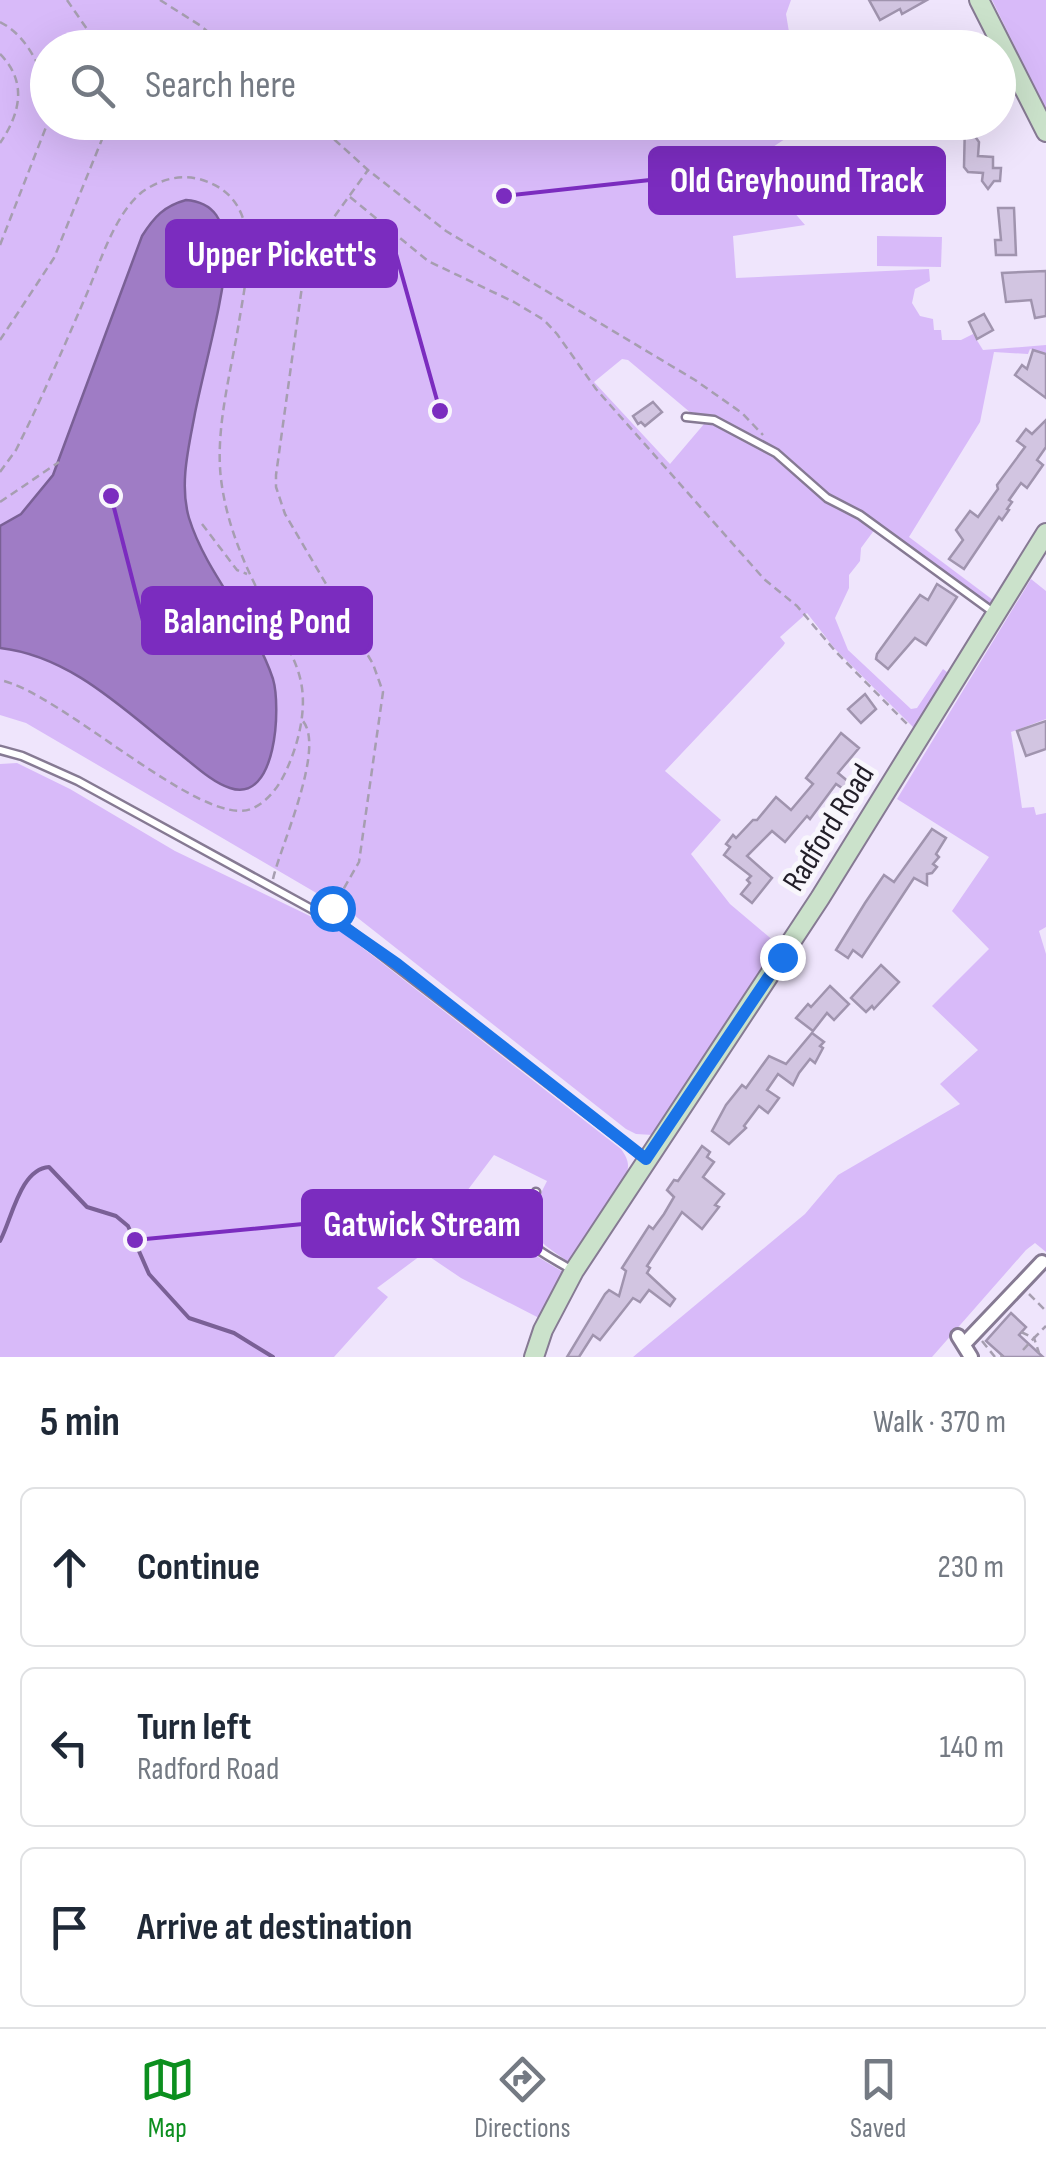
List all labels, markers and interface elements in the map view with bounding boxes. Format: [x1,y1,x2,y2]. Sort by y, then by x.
search box [30,30,1016,140]
icon: search [65,58,120,113]
text: Search here [145,63,296,108]
callout: Old Greyhound Track [650,148,944,213]
text: Old Greyhound Track [670,160,924,203]
callout: Upper Pickett's [167,221,396,286]
text: Upper Pickett's [187,234,377,277]
callout: Balancing Pond [143,588,371,653]
text: Balancing Pond [163,601,351,644]
street label: Radford Road [775,757,883,899]
route start [310,886,356,932]
route end [760,935,806,981]
callout: Gatwick Stream [303,1191,541,1256]
text: Gatwick Stream [323,1204,521,1247]
text: 5 min [40,1397,120,1448]
text: Walk · 370 m [873,1403,1006,1442]
icon: ahead [42,1540,97,1595]
text: Continue [137,1545,260,1590]
text: 230 m [937,1548,1004,1587]
text: Turn left [137,1705,251,1750]
icon: left [42,1720,97,1775]
text: 140 m [940,1728,1004,1767]
text: Radford Road [137,1750,279,1789]
icon: arrive [42,1900,97,1955]
text: Arrive at destination [137,1905,412,1950]
tab: Map [140,2052,195,2145]
tab: Directions [474,2052,571,2145]
tab: Saved [850,2052,906,2145]

